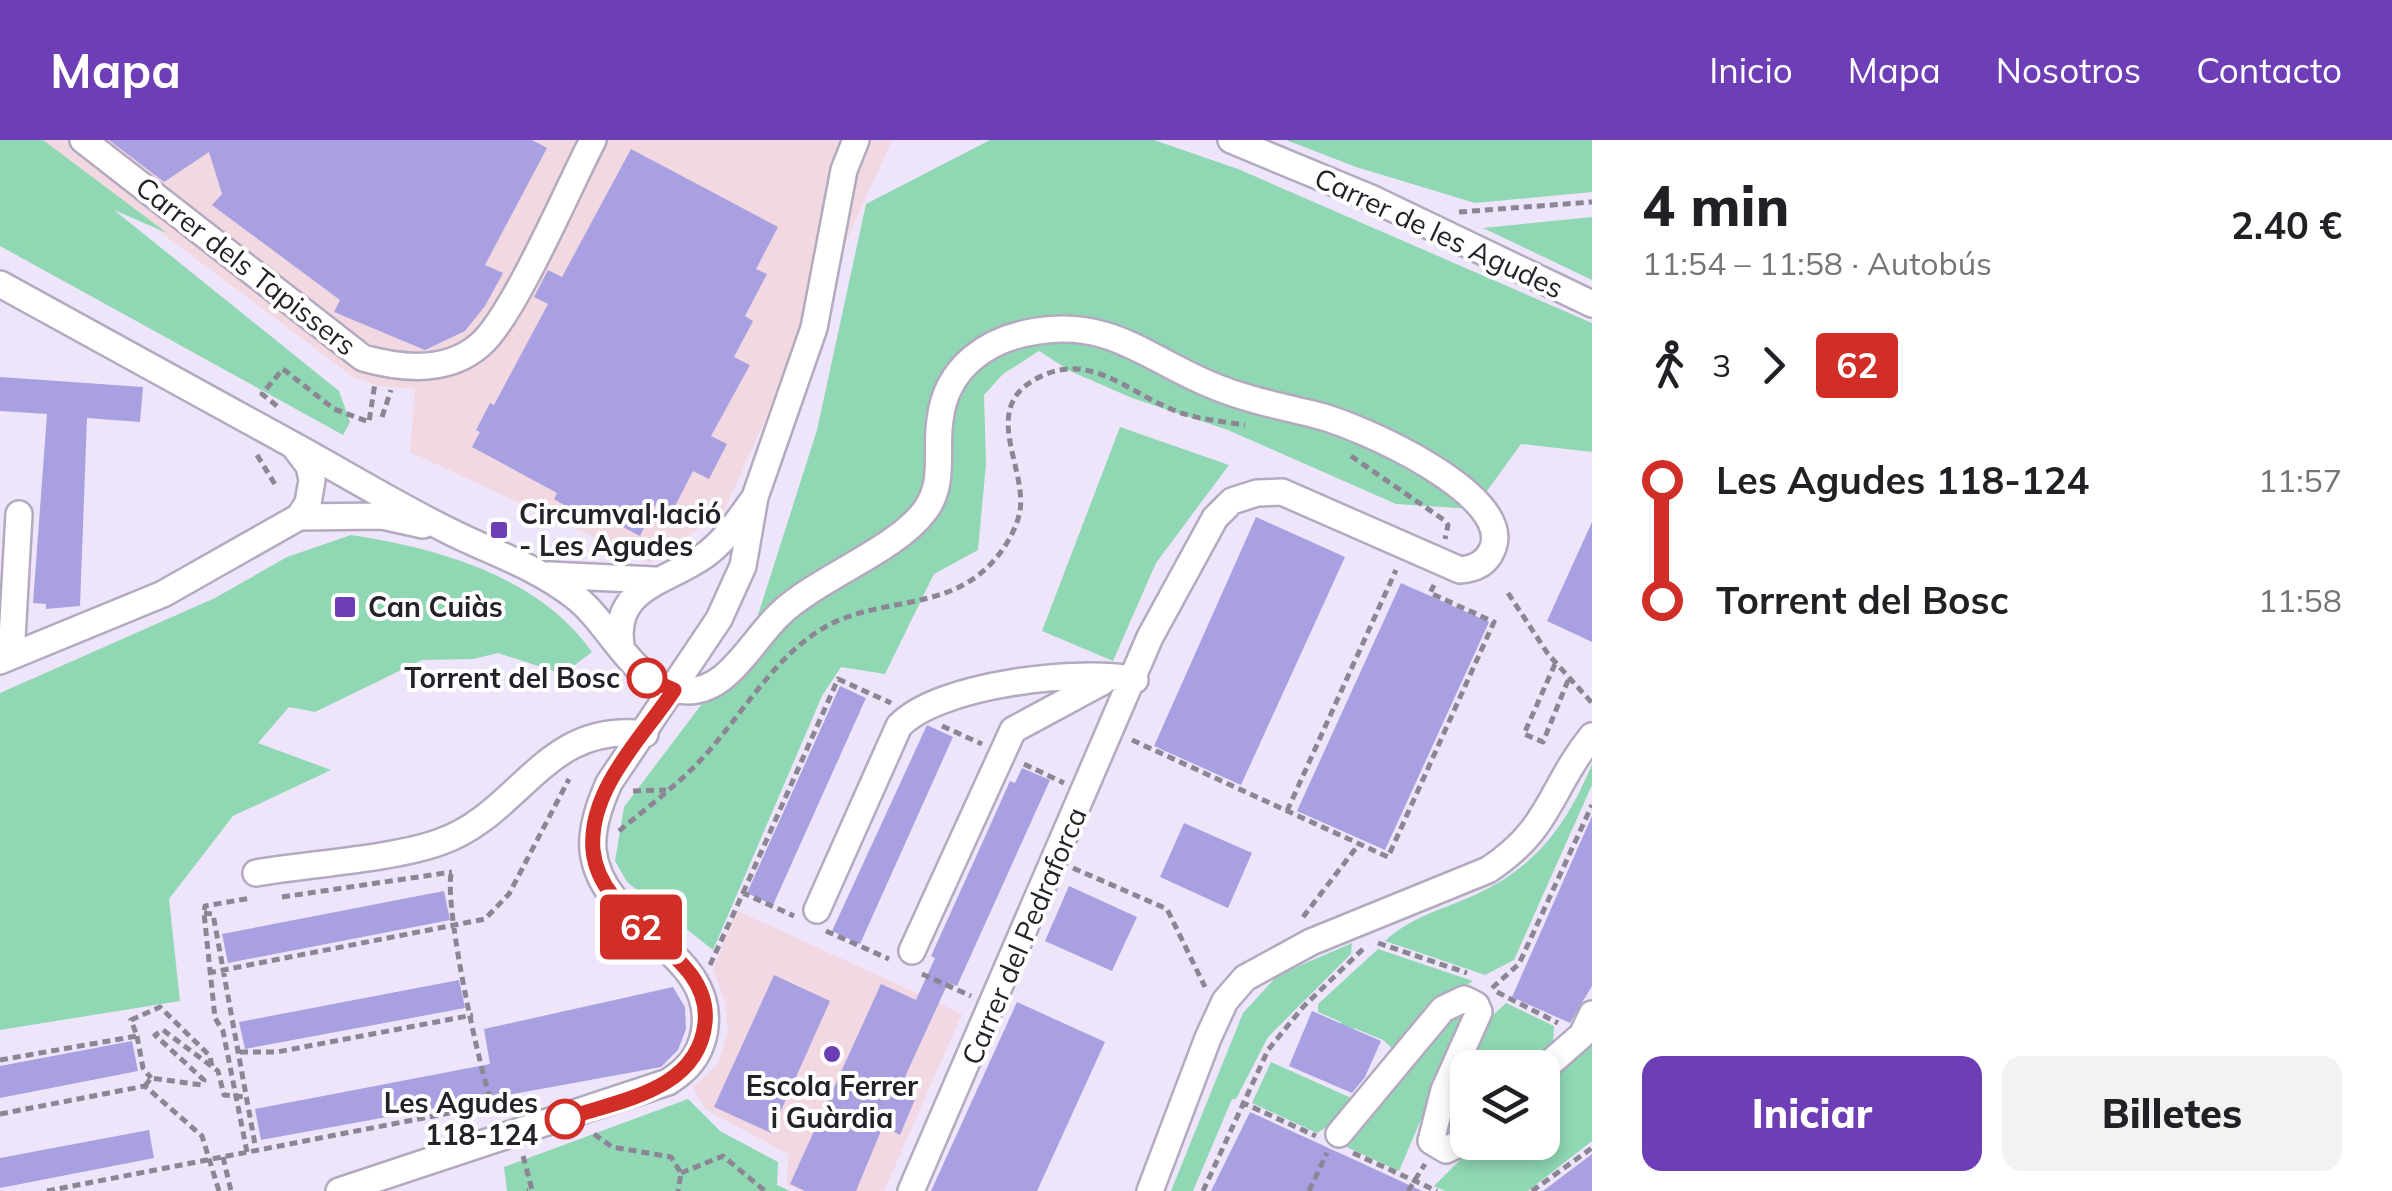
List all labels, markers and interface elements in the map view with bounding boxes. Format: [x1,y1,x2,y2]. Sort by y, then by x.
text: Mapa [50,40,181,100]
text: Inicio [1709,48,1793,92]
text: Mapa [1848,48,1941,92]
text: Nosotros [1996,48,2141,92]
text: Contacto [2196,48,2342,92]
street label: Carrer de les Agudes [1309,160,1569,306]
street label: Carrer dels Tapissers [129,169,364,363]
text: 4 min [1642,171,1789,240]
text: 2.40 € [2231,201,2342,249]
text: 11:54 – 11:58 · Autobús [1642,243,1992,283]
icon: walk [1642,338,1697,393]
icon: forward [1746,338,1801,393]
text: 62 [1836,343,1878,387]
text: 3 [1712,345,1731,385]
text: Les Agudes 118-124 [1716,456,2089,504]
text: 11:57 [2258,460,2342,500]
place label: Circumval·lació - Les Agudes [519,496,721,563]
marker: Circumval·lació - Les Agudes [488,519,510,541]
text: Torrent del Bosc [1716,576,2009,624]
text: 11:58 [2258,580,2342,620]
place label: Can Cuiàs [368,589,503,624]
marker: Can Cuiàs [332,594,358,620]
marker: Torrent del Bosc [628,659,666,697]
place label: Torrent del Bosc [404,660,620,695]
street label: Carrer del Pedraforca [953,802,1094,1070]
line badge: 62 [596,894,686,960]
text: 62 [620,905,662,949]
marker: Escola Ferrer i Guàrdia [821,1043,843,1065]
map controls [1450,1050,1560,1160]
button: layers [1450,1050,1560,1160]
button: Iniciar [1642,1056,1982,1171]
button: Billetes [2002,1056,2342,1171]
place label: Escola Ferrer i Guàrdia [746,1068,918,1135]
place label: Les Agudes 118-124 [384,1085,538,1152]
marker: Les Agudes 118-124 [546,1100,584,1138]

